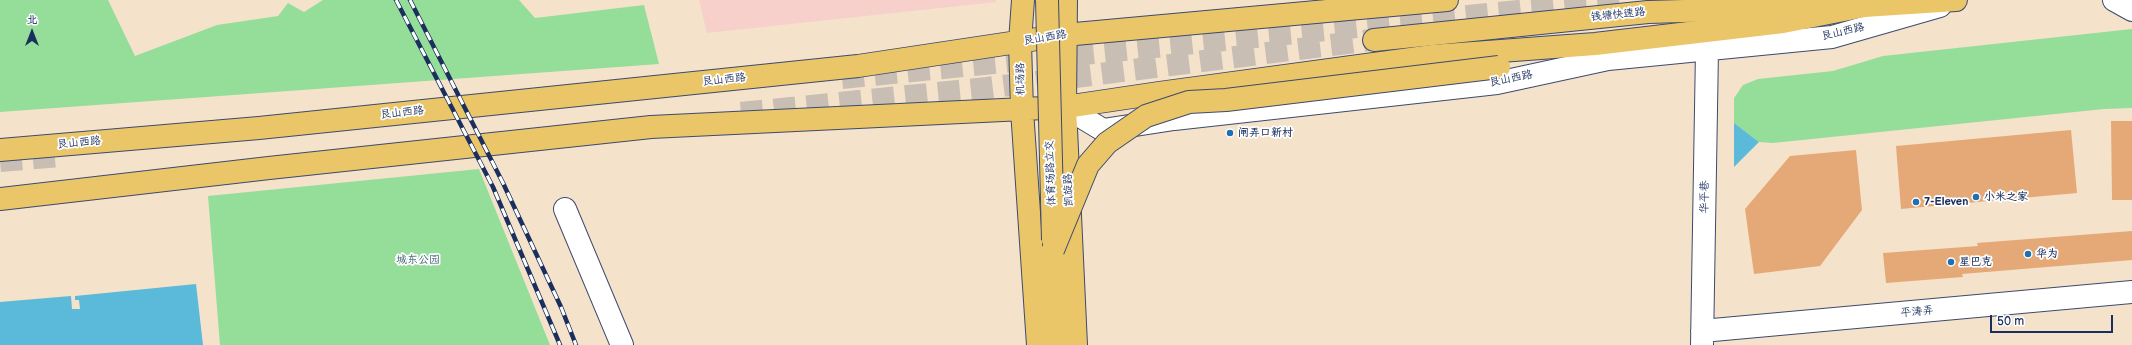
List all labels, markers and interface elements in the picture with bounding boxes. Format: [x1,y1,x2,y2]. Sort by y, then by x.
street label: 钱塘快速路 [1590,6,1646,24]
north arrow [12,12,52,52]
text: 北 [27,13,38,26]
street label: 艮山西路 [1820,21,1866,43]
street label: 艮山西路 [1022,28,1068,48]
street label: 机场路 [1014,62,1028,96]
street label: 艮山西路 [1488,68,1534,90]
street label: 艮山西路 [701,71,747,89]
street label: 艮山西路 [379,104,425,122]
place label: 闸弄口新村 [1238,126,1293,140]
marker: 闸弄口新村 [1225,128,1235,138]
street label: 艮山西路 [57,135,101,151]
street label: 体育场路立交 [1043,140,1059,206]
street label: 凯旋路 [1062,173,1076,207]
street label: 华平巷 [1698,180,1712,214]
place label: 小米之家 [1984,190,2028,204]
marker: 小米之家 [1971,192,1981,202]
place label: 7-Eleven [1924,195,1968,209]
marker: 7-Eleven [1911,197,1921,207]
place label: 华为 [2036,247,2058,261]
marker: 华为 [2023,249,2033,259]
park label: 城东公园 [396,253,440,267]
place label: 星巴克 [1959,255,1992,269]
marker: 星巴克 [1946,257,1956,267]
street label: 平涛弄 [1900,304,1934,320]
scale bar [1992,307,2115,333]
text: 50 m [1997,314,2024,329]

